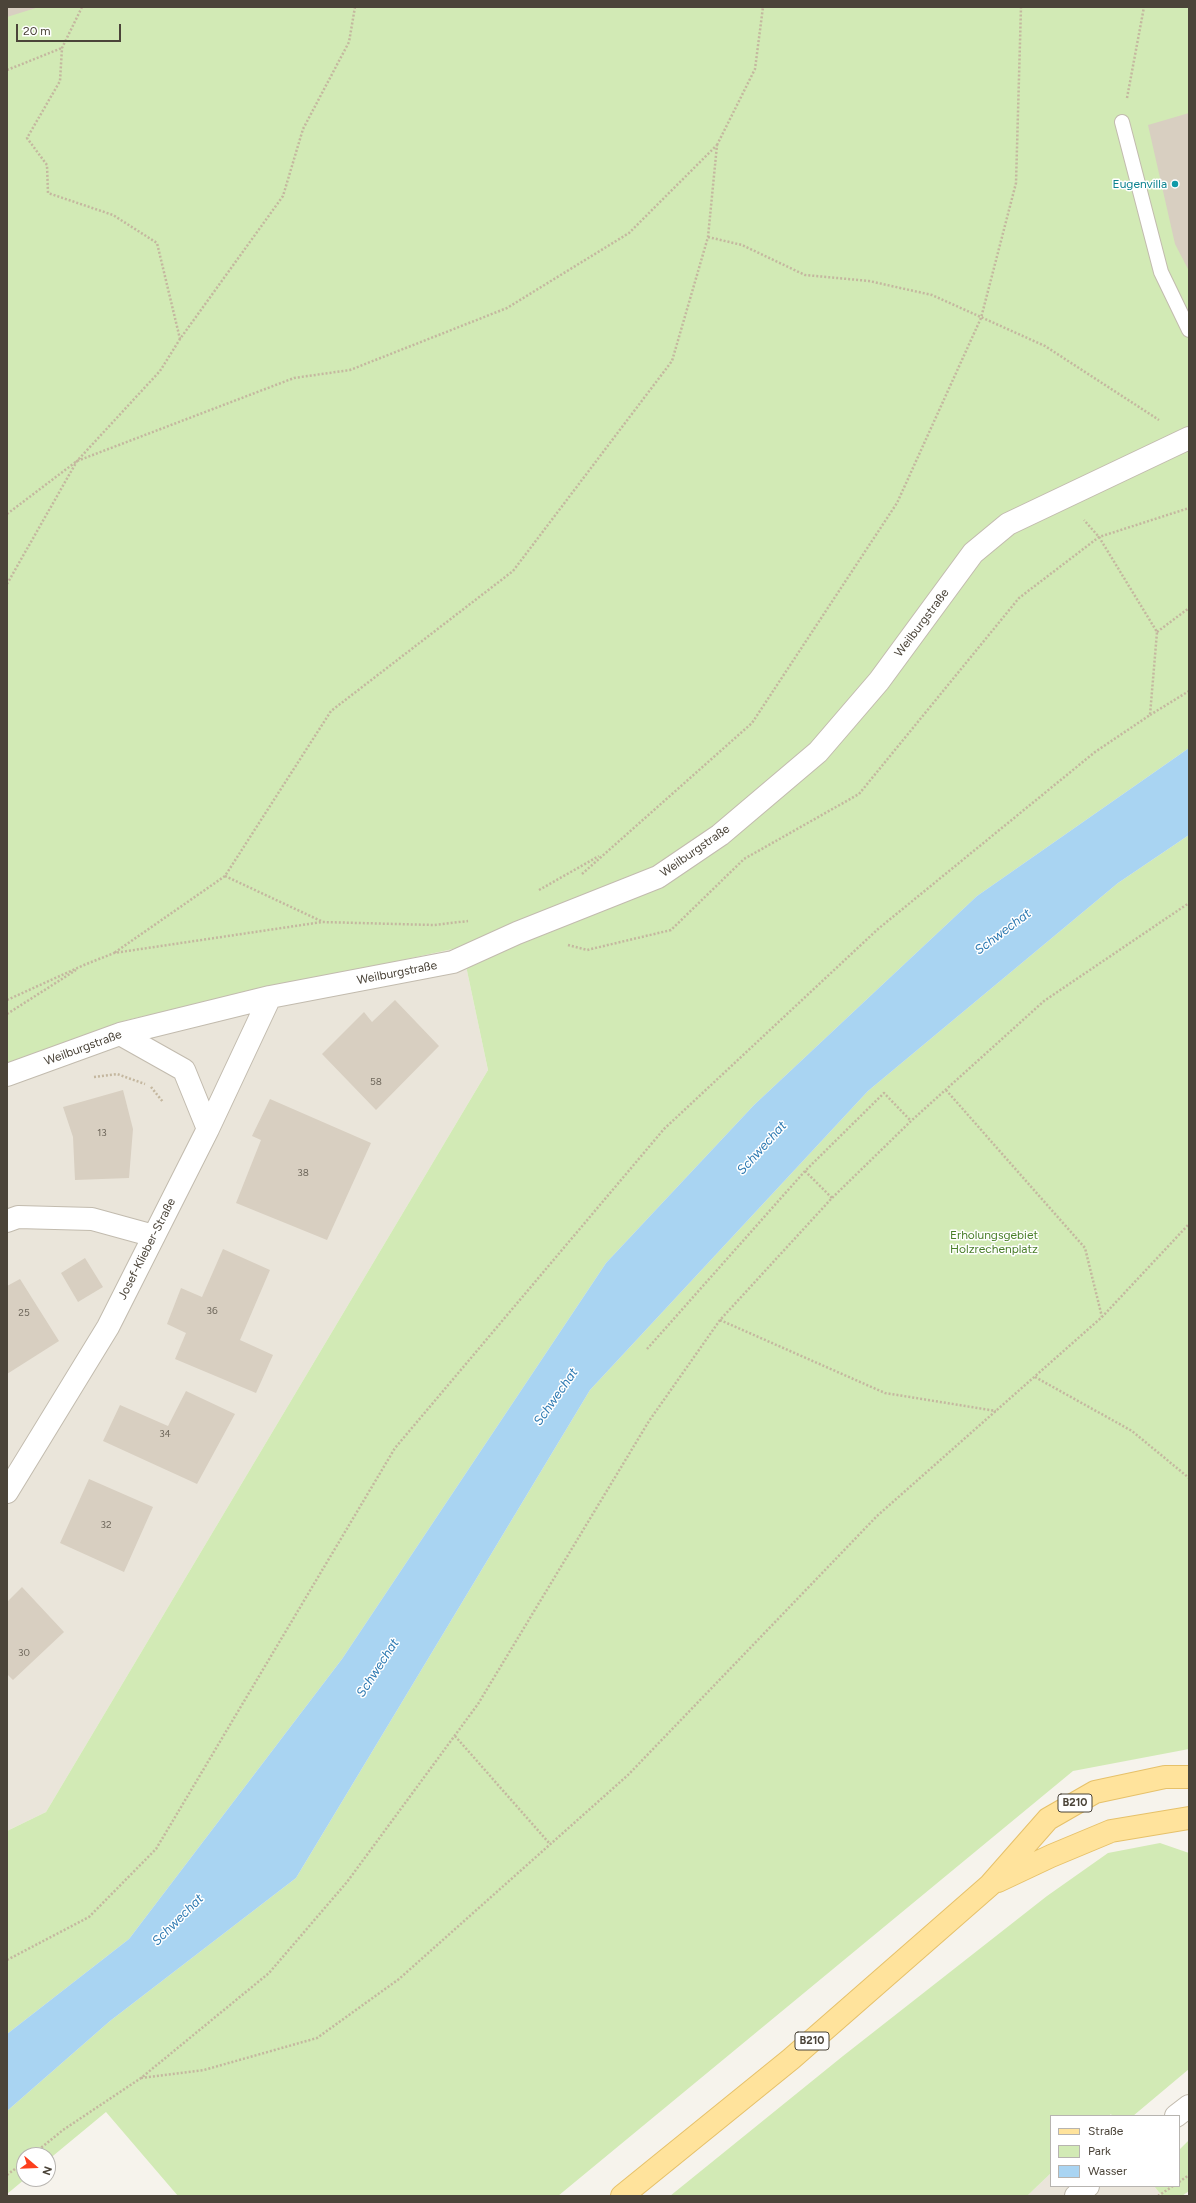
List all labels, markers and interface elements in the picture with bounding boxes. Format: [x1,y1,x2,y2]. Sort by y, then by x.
scale bar [18,16,123,42]
text: 20 m [23,24,51,38]
place label: Eugenvilla [1113,177,1167,191]
marker: Eugenvilla [1170,179,1180,189]
street label: Weilburgstraße [892,586,952,660]
street label: Weilburgstraße [658,822,732,880]
water label: Schwechat [972,906,1034,958]
street label: Weilburgstraße [356,958,438,988]
street label: Weilburgstraße [42,1027,124,1069]
house number: 58 [370,1076,382,1088]
water label: Schwechat [734,1118,790,1178]
house number: 13 [97,1127,107,1139]
house number: 38 [297,1167,309,1179]
street label: Josef-Klieber-Straße [115,1196,179,1302]
park label: Erholungsgebiet Holzrechenplatz [950,1228,1038,1256]
house number: 36 [206,1305,218,1317]
house number: 25 [18,1307,30,1319]
water label: Schwechat [531,1365,581,1429]
house number: 34 [159,1428,171,1440]
house number: 32 [100,1519,112,1531]
water label: Schwechat [353,1636,403,1700]
house number: 30 [18,1647,30,1659]
road number: B210 [1058,1794,1092,1812]
water label: Schwechat [149,1891,207,1949]
road number: B210 [795,2032,829,2050]
legend [1050,2115,1180,2187]
text: Straße [1088,2124,1123,2138]
text: Park [1088,2144,1111,2158]
north arrow [16,2147,56,2187]
text: Wasser [1088,2164,1127,2178]
text: N [39,2165,54,2177]

